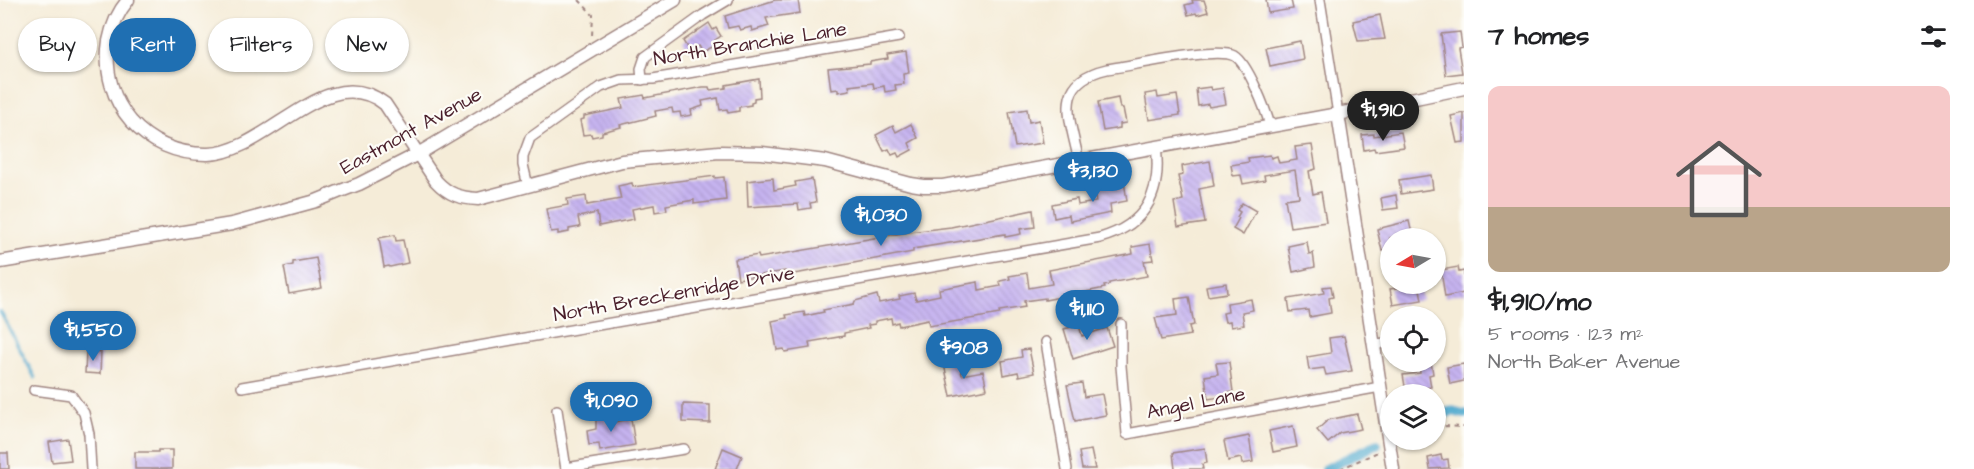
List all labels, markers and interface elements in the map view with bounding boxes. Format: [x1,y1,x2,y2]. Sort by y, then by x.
street label: North Branchie Lane [651,15,849,73]
chip: Buy [18,18,97,72]
chip: Rent [109,18,196,72]
chip: Filters [208,18,313,72]
chip: New [325,18,409,72]
text: 7 homes [1488,18,1589,54]
icon: filters [1917,20,1950,53]
street label: Eastmont Avenue [335,80,487,182]
pin: $1,910 [1334,91,1432,142]
text: $1,910 [1361,96,1405,124]
icon: home [1665,125,1773,233]
pin: $3,130 [1044,152,1142,203]
text: $3,130 [1068,157,1118,185]
pin: $1,030 [832,196,930,247]
text: $1,030 [855,201,907,229]
north arrow [1380,228,1446,294]
map controls [1380,228,1446,450]
street label: North Breckenridge Drive [551,259,797,330]
text: $1,910/mo [1488,284,1592,320]
pin: $1,110 [1038,290,1136,341]
text: $1,110 [1070,295,1104,323]
button: locate [1380,306,1446,372]
pin: $1,550 [44,311,142,362]
text: $1,550 [64,316,122,344]
text: 5 rooms · 123 m² [1488,320,1643,348]
pin: $908 [928,329,1000,380]
text: $908 [940,334,988,362]
text: North Baker Avenue [1488,348,1680,376]
street label: Angel Lane [1144,380,1248,427]
pin: $1,090 [562,382,660,433]
button: layers [1380,384,1446,450]
text: $1,090 [584,387,638,415]

